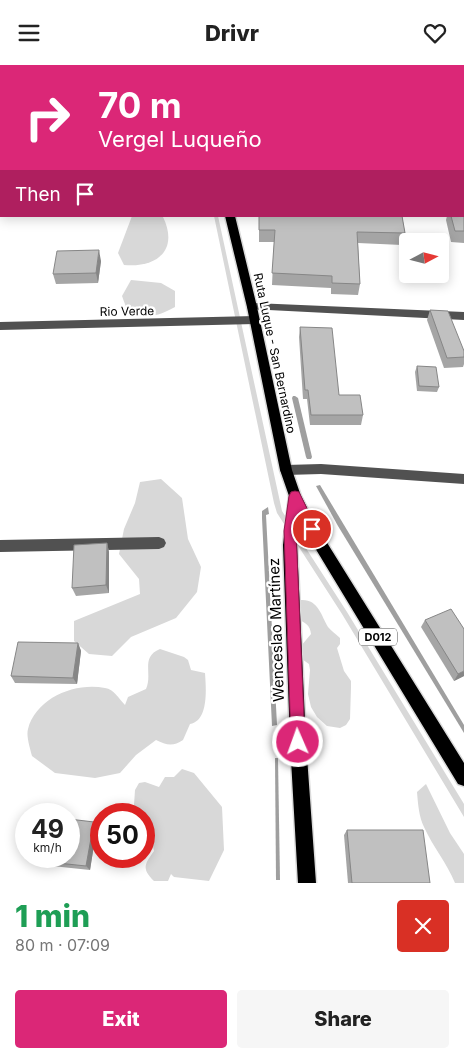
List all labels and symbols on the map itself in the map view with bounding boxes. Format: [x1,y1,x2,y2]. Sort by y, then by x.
north arrow [399,233,449,283]
street label: Ruta Luque - San Bernardino [251,271,299,435]
street label: Rio Verde [100,303,154,319]
pin [291,508,333,550]
street label: Wenceslao Martínez [264,558,288,702]
road number: D012 [359,629,397,645]
position arrow [271,715,323,767]
speed limit sign: 50 [90,803,155,868]

